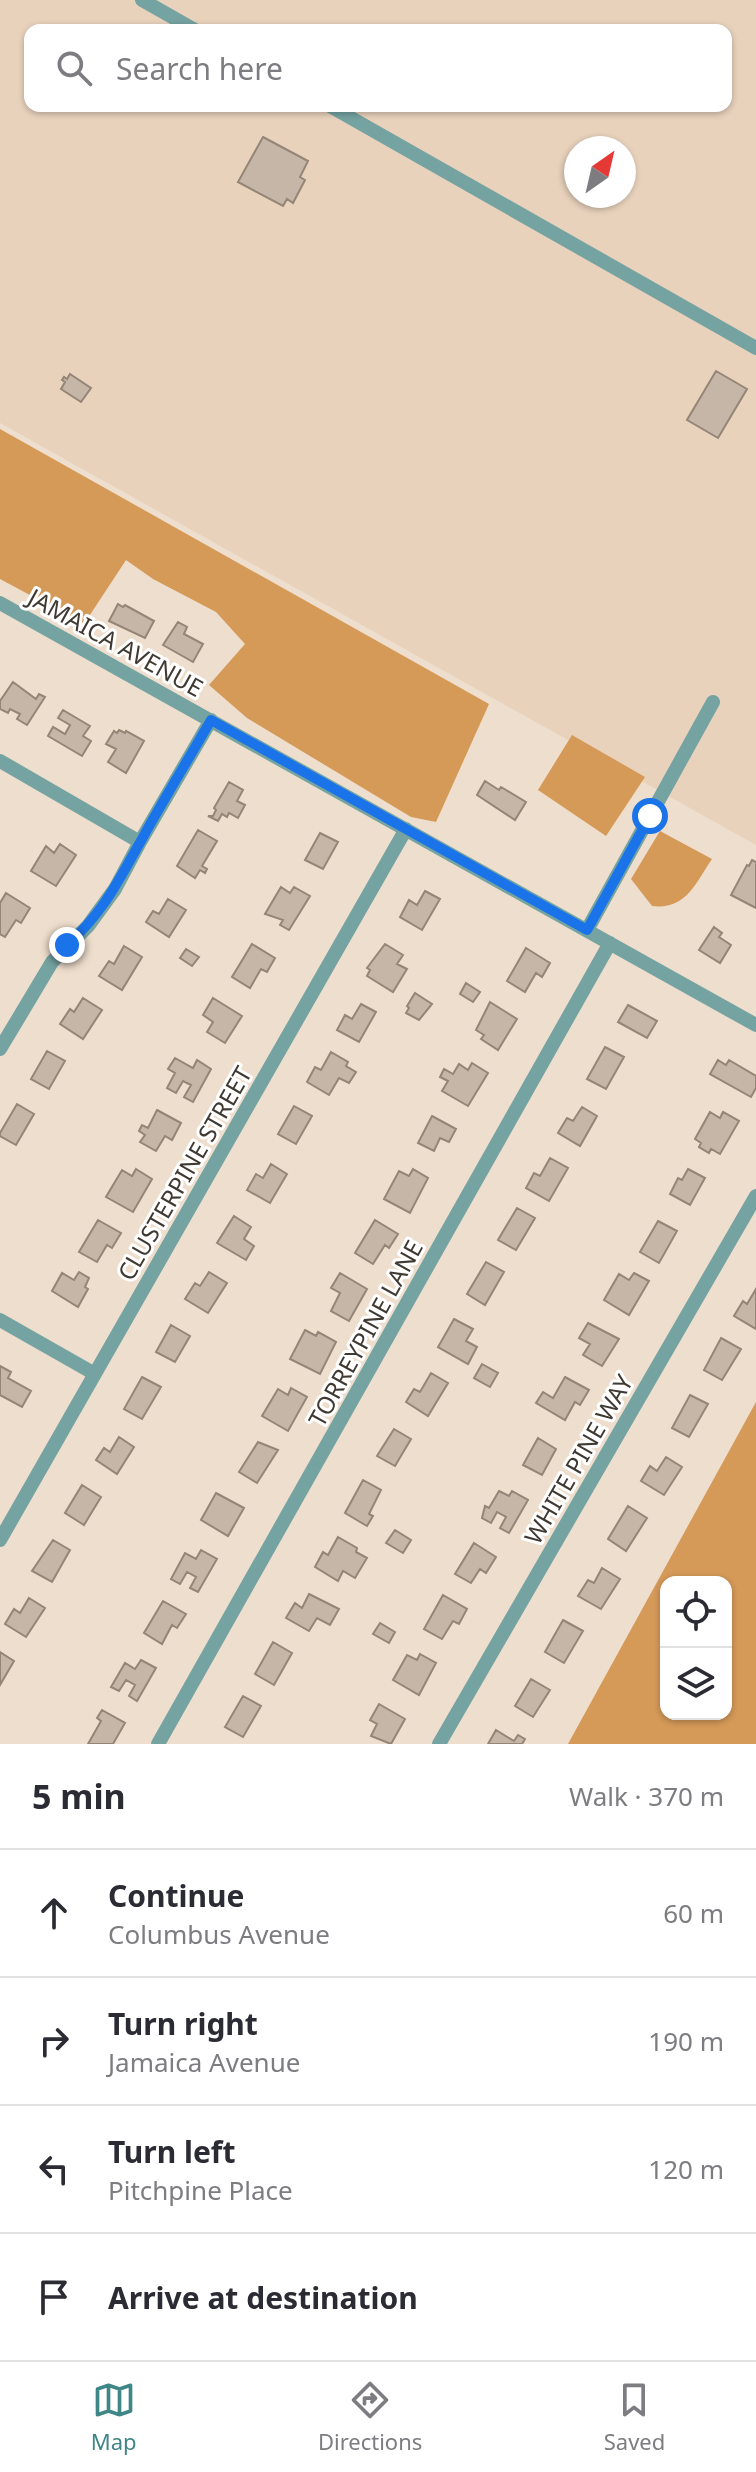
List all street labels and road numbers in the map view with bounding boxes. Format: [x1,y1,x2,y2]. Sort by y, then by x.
street label: JAMAICA AVENUE [21,579,209,704]
street label: CLUSTERPINE STREET [109,1059,259,1286]
street label: TORREYPINE LANE [300,1234,430,1432]
street label: WHITE PINE WAY [516,1368,640,1550]

